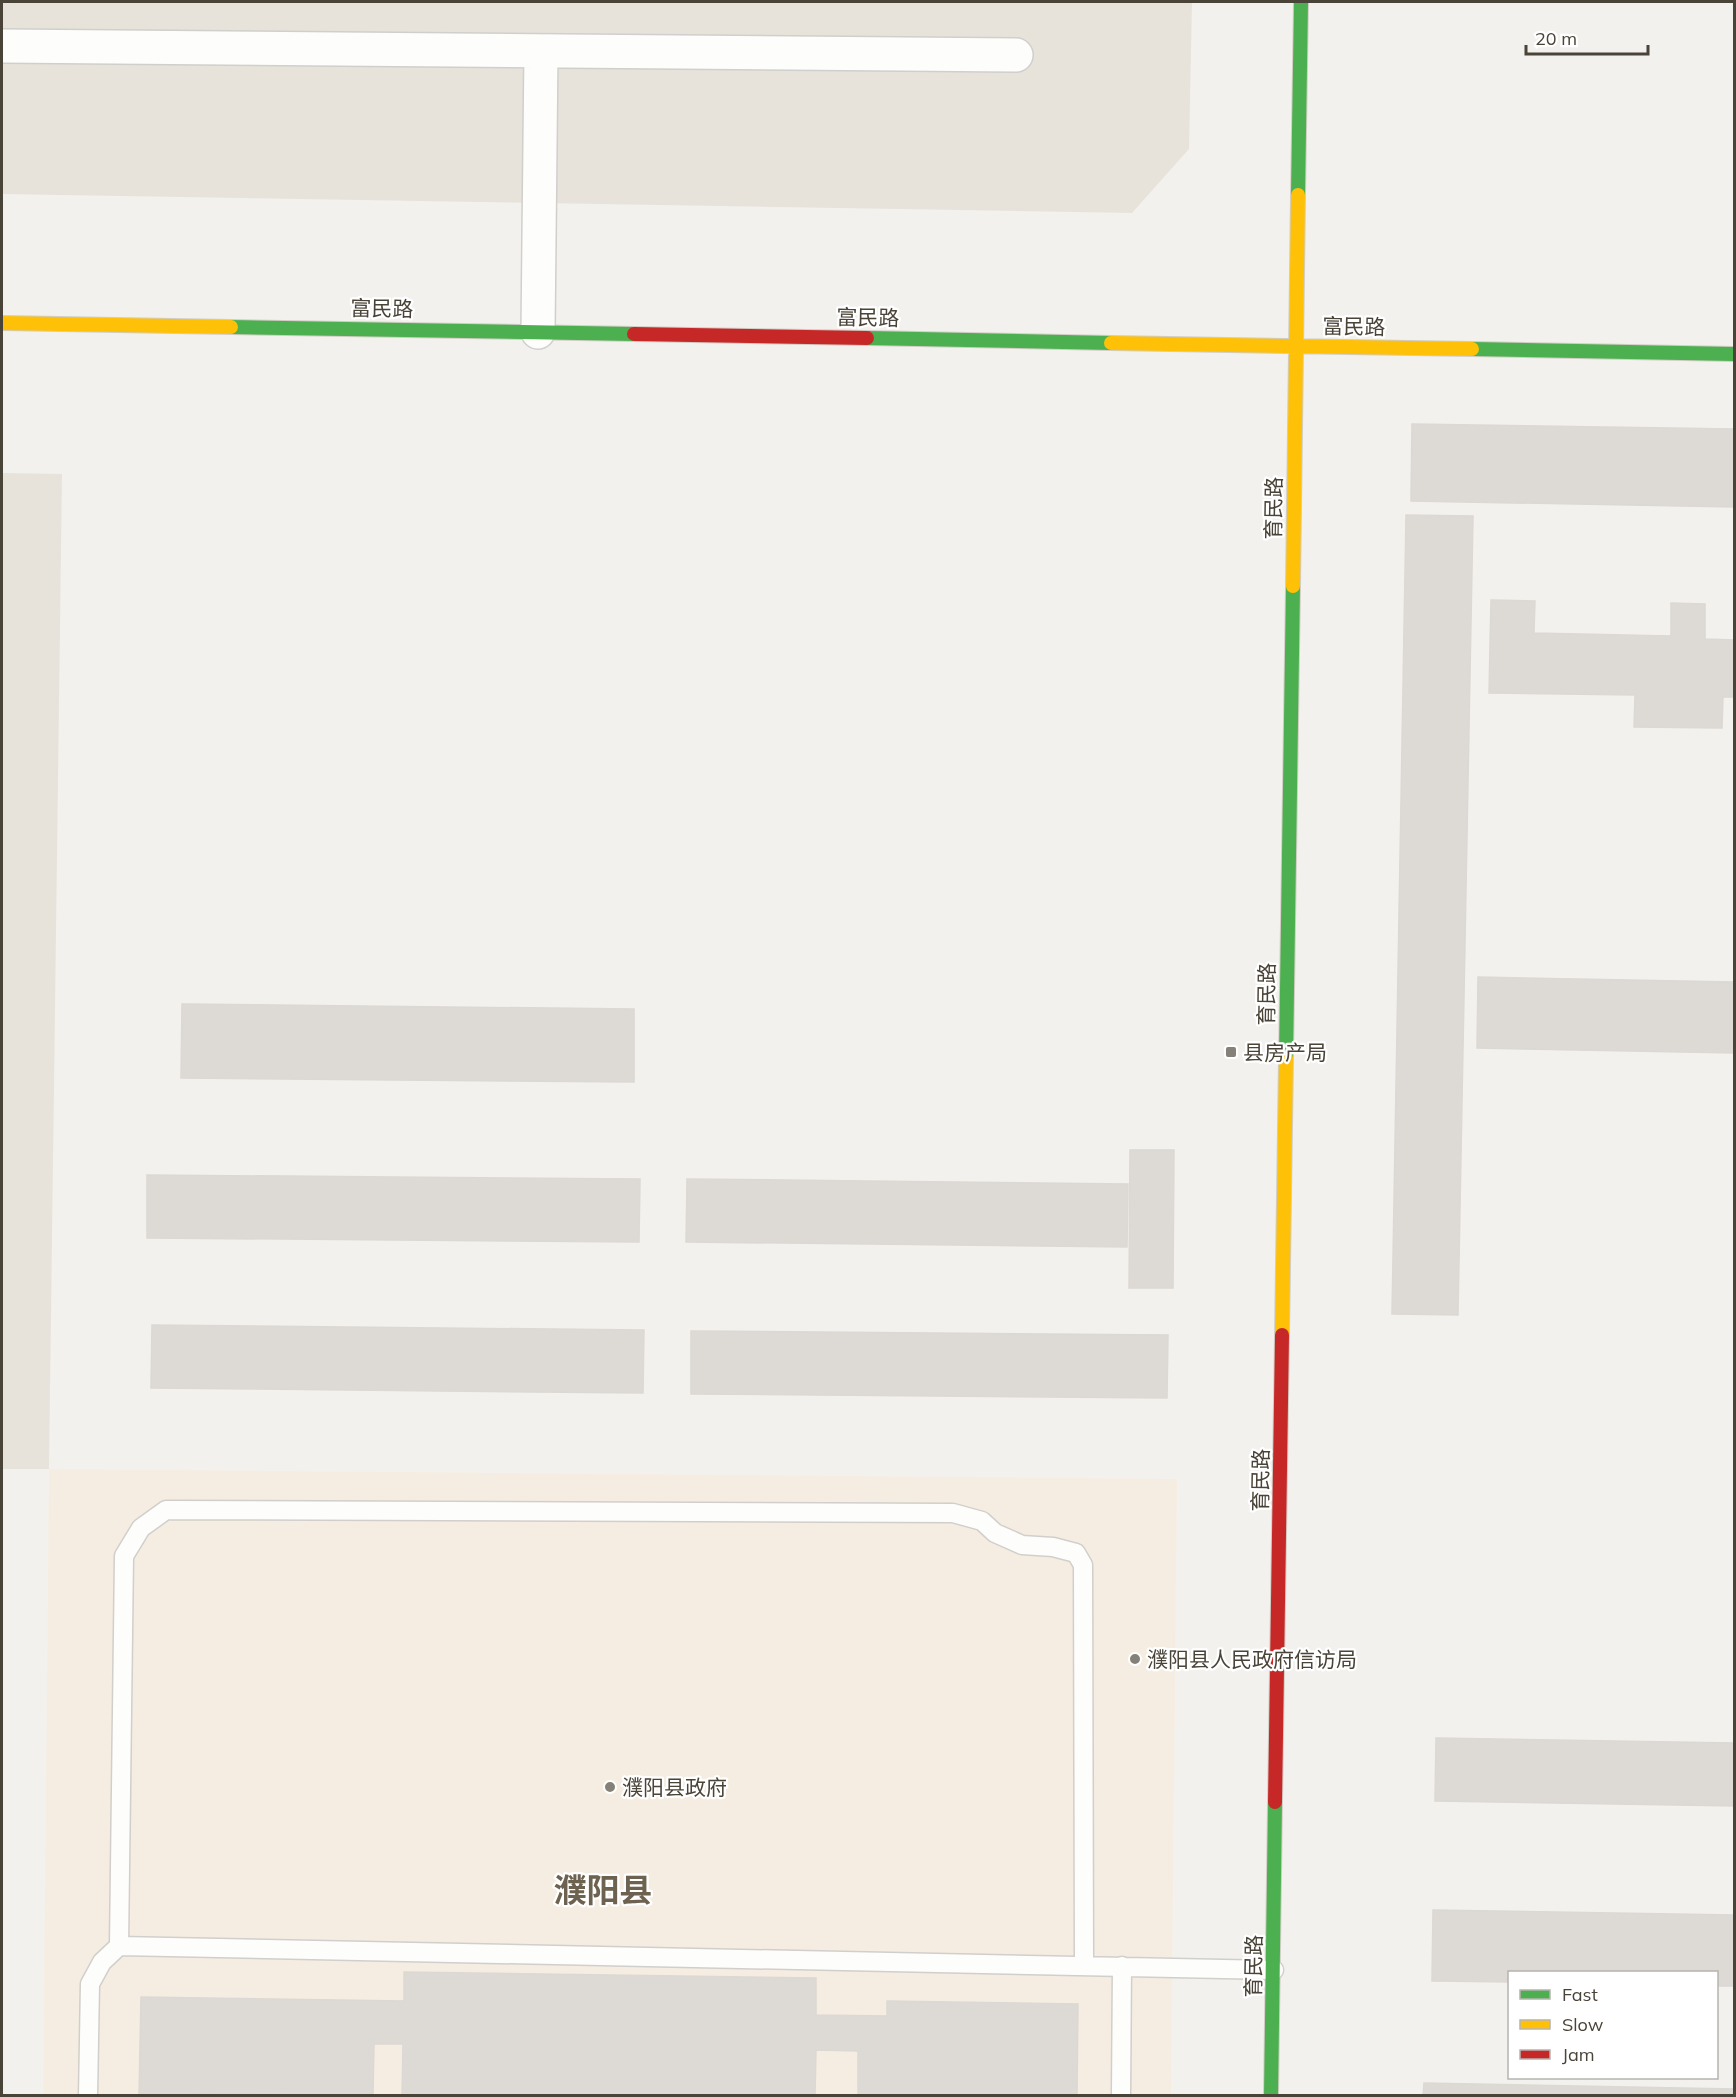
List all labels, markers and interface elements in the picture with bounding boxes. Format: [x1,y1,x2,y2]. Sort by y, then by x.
scale bar [1526,18,1648,56]
text: 20 m [1535,27,1577,50]
street label: 富民路 [350,294,414,322]
street label: 富民路 [836,303,900,331]
street label: 富民路 [1322,312,1386,340]
street label: 育民路 [1259,476,1287,540]
street label: 育民路 [1252,962,1280,1026]
place label: 县房产局 [1243,1039,1327,1065]
marker: 县房产局 [1224,1045,1238,1059]
street label: 育民路 [1246,1448,1274,1512]
place label: 濮阳县人民政府信访局 [1147,1646,1357,1672]
marker: 濮阳县人民政府信访局 [1128,1652,1142,1666]
place label: 濮阳县政府 [622,1774,727,1800]
marker: 濮阳县政府 [603,1780,617,1794]
district label: 濮阳县 [554,1869,653,1910]
street label: 育民路 [1239,1934,1267,1998]
legend [1508,1971,1718,2079]
text: Fast [1562,1983,1598,2006]
text: Slow [1562,2013,1604,2036]
text: Jam [1562,2043,1595,2066]

